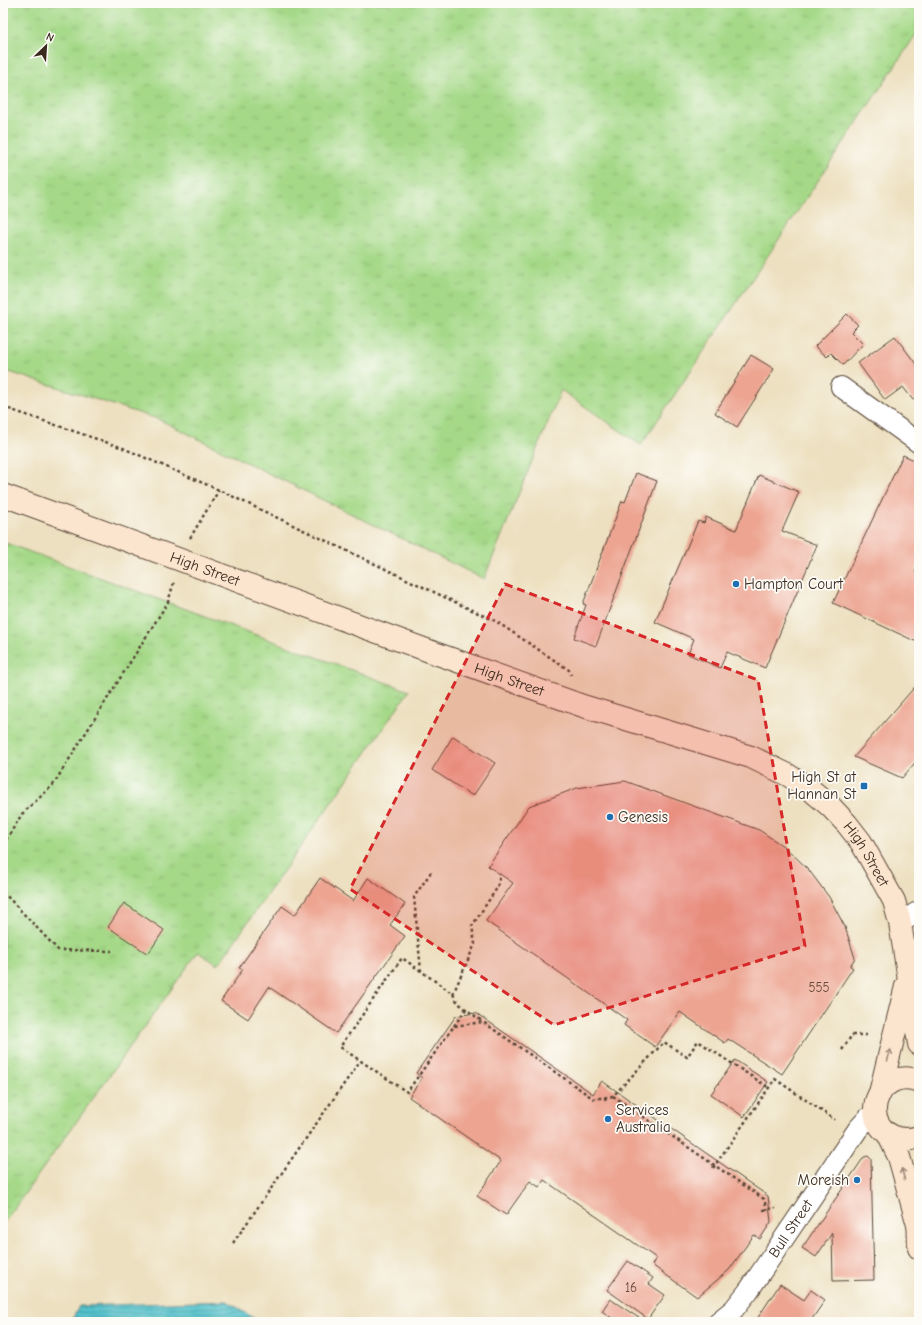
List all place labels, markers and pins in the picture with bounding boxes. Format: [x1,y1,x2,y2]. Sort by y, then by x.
place label: Hampton Court [744,575,844,593]
marker: Hampton Court [731,579,741,589]
place label: High St at Hannan St [787,768,857,803]
marker: High St at Hannan St [859,781,869,791]
place label: Genesis [618,808,668,826]
marker: Genesis [605,812,615,822]
place label: Services Australia [616,1101,671,1136]
marker: Services Australia [603,1114,613,1124]
place label: Moreish [798,1171,849,1189]
marker: Moreish [852,1175,862,1185]

